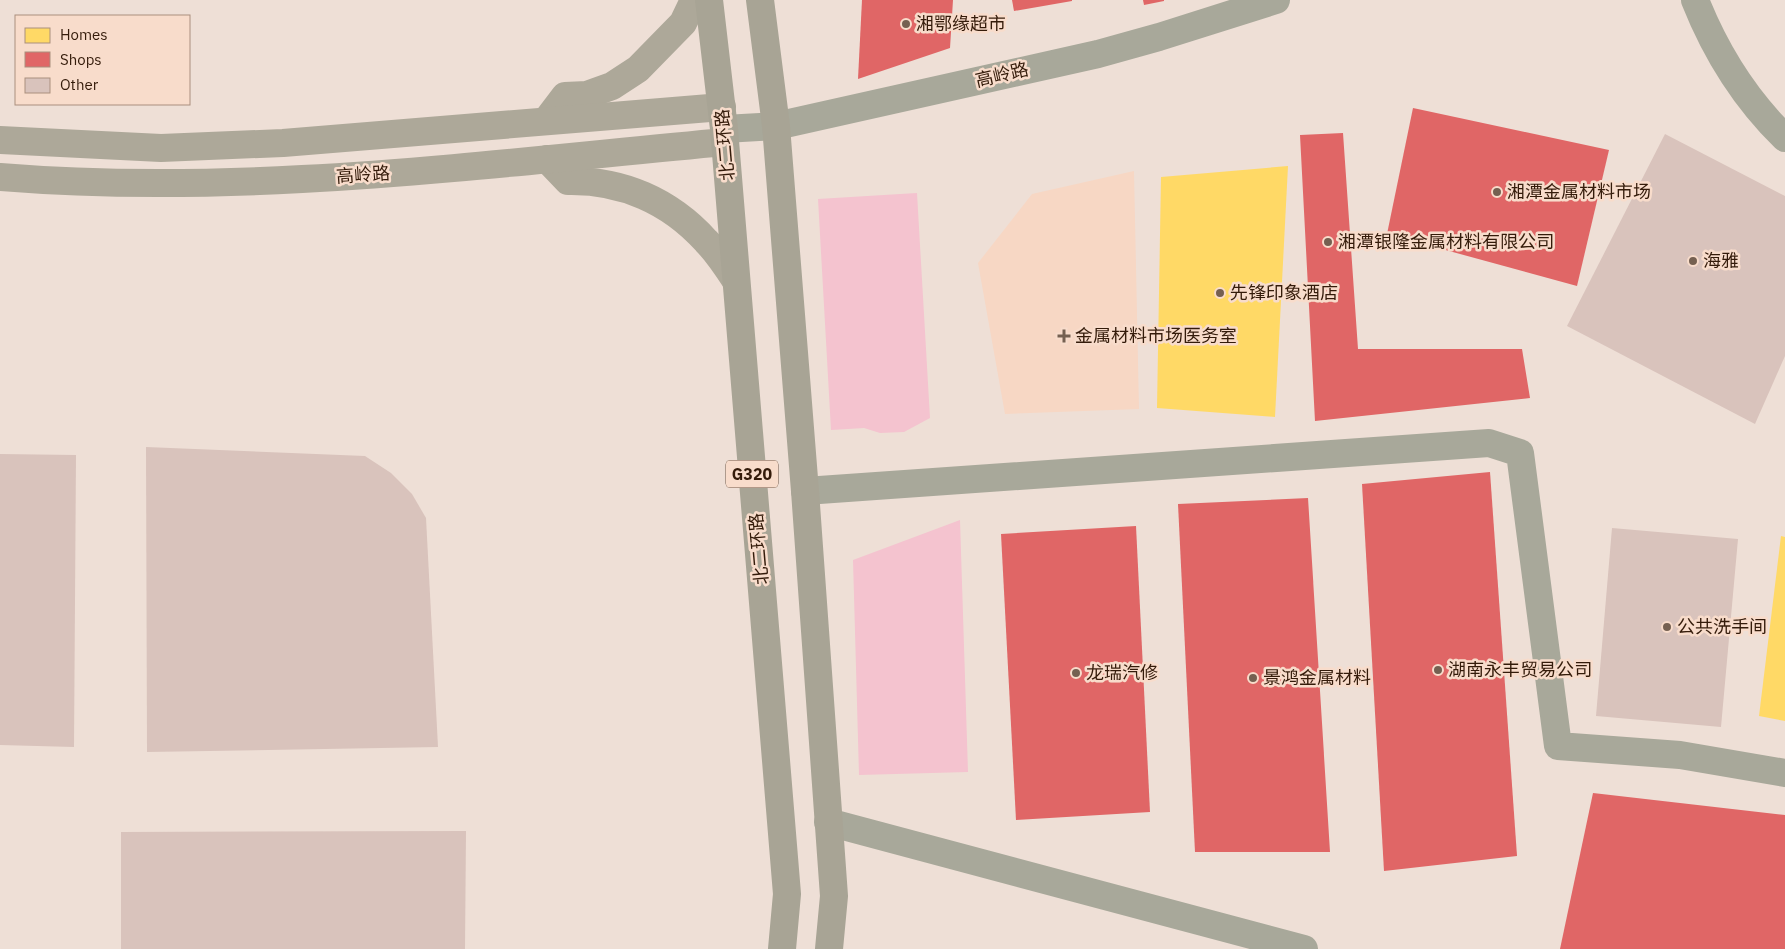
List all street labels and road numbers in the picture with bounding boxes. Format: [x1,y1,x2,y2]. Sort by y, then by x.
street label: 高岭路 [973,57,1031,92]
street label: 北二环路 [710,108,739,182]
street label: 高岭路 [335,161,391,188]
road number: G320 [726,460,778,488]
street label: 北二环路 [744,512,773,586]

